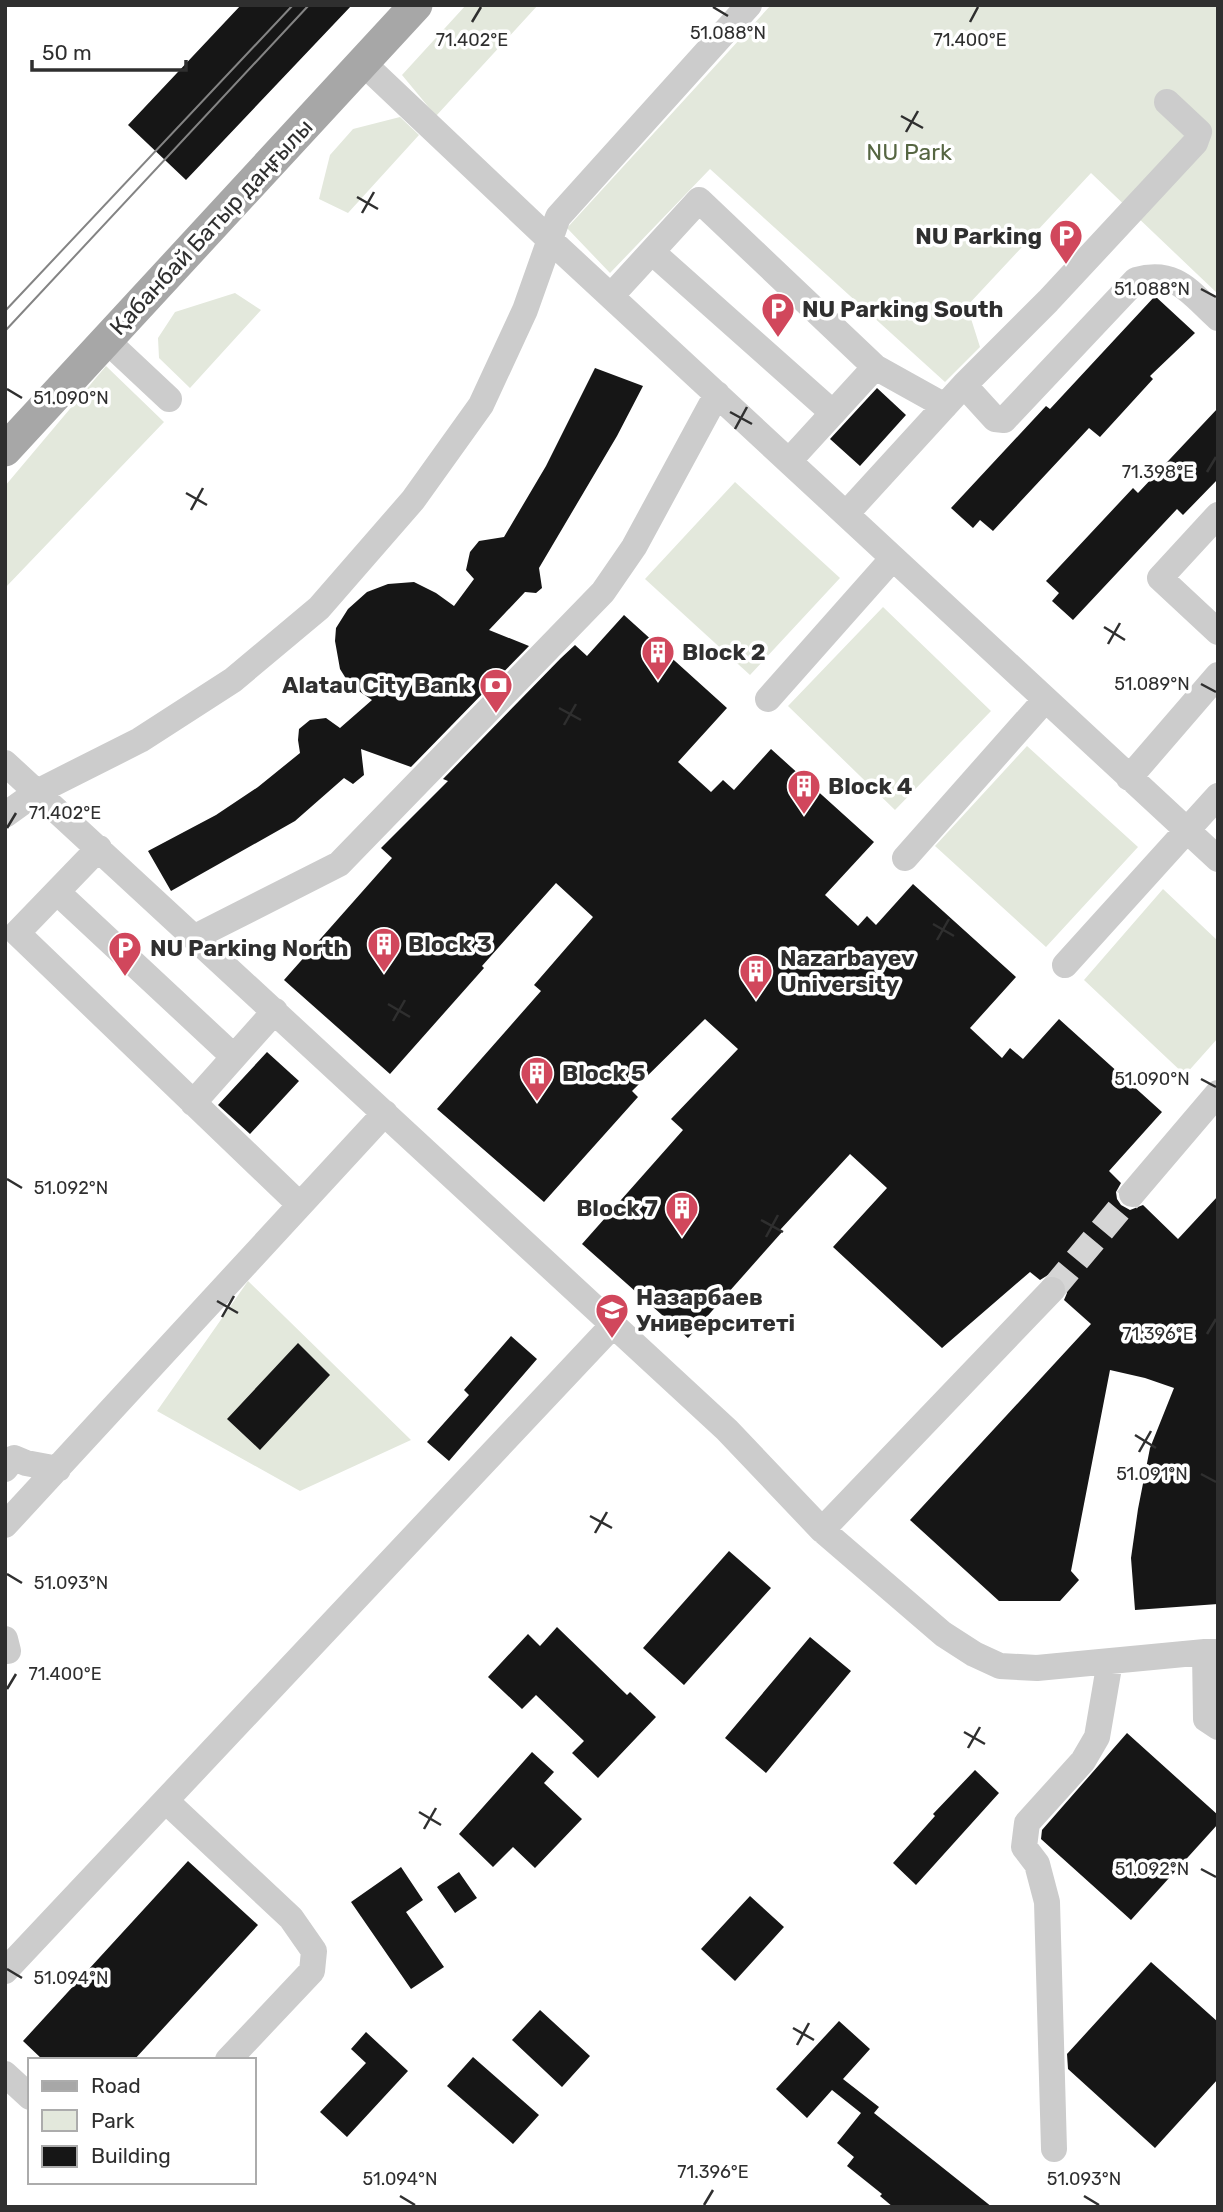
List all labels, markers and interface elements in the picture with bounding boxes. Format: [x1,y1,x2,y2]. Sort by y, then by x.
text: 51.088°N [690,22,766,44]
scale bar [32,28,186,72]
text: 71.402°E [436,29,508,51]
text: 71.400°E [933,29,1007,51]
text: 50 m [42,40,92,65]
street label: Қабанбай Батыр даңғылы [104,113,318,341]
park label: NU Park [866,138,952,166]
parking icon: NU Parking [1047,217,1085,266]
place label: NU Parking [915,222,1042,250]
text: 51.088°N [1114,278,1190,300]
parking icon: NU Parking South [759,290,797,339]
place label: NU Parking South [802,295,1003,323]
text: 51.090°N [33,387,109,409]
text: 71.398°E [1122,461,1194,483]
building icon: Block 2 [639,633,677,682]
place label: Block 2 [682,638,766,666]
bank icon: Alatau City Bank [477,666,515,715]
place label: Alatau City Bank [282,671,473,699]
text: 51.089°N [1114,673,1190,695]
building icon: Block 4 [785,767,823,816]
place label: Block 4 [828,772,912,800]
text: 71.402°E [29,802,101,824]
building icon: Block 3 [365,925,403,974]
parking icon: NU Parking North [106,929,144,978]
place label: Block 3 [408,930,492,958]
place label: NU Parking North [150,934,348,962]
place label: Nazarbayev University [780,944,915,998]
building icon: Nazarbayev University [737,952,775,1001]
building icon: Block 5 [518,1054,556,1103]
place label: Block 5 [562,1059,646,1087]
text: 51.090°N [1114,1068,1190,1090]
text: 51.092°N [34,1177,108,1199]
building icon: Block 7 [663,1189,701,1238]
place label: Block 7 [576,1194,658,1222]
place label: Назарбаев Университеті [636,1283,795,1337]
school or university icon: Назарбаев Университеті [593,1291,631,1340]
text: 71.396°E [1122,1323,1194,1345]
text: 51.091°N [1116,1463,1188,1485]
text: 51.093°N [34,1572,108,1594]
text: 71.400°E [28,1663,102,1685]
text: 51.092°N [1115,1858,1189,1880]
text: 51.094°N [34,1967,108,1989]
legend [28,2058,256,2184]
text: Road [91,2073,141,2098]
text: Park [91,2108,135,2133]
text: Building [91,2143,171,2168]
text: 71.396°E [677,2161,749,2183]
text: 51.094°N [363,2168,437,2190]
text: 51.093°N [1047,2168,1121,2190]

